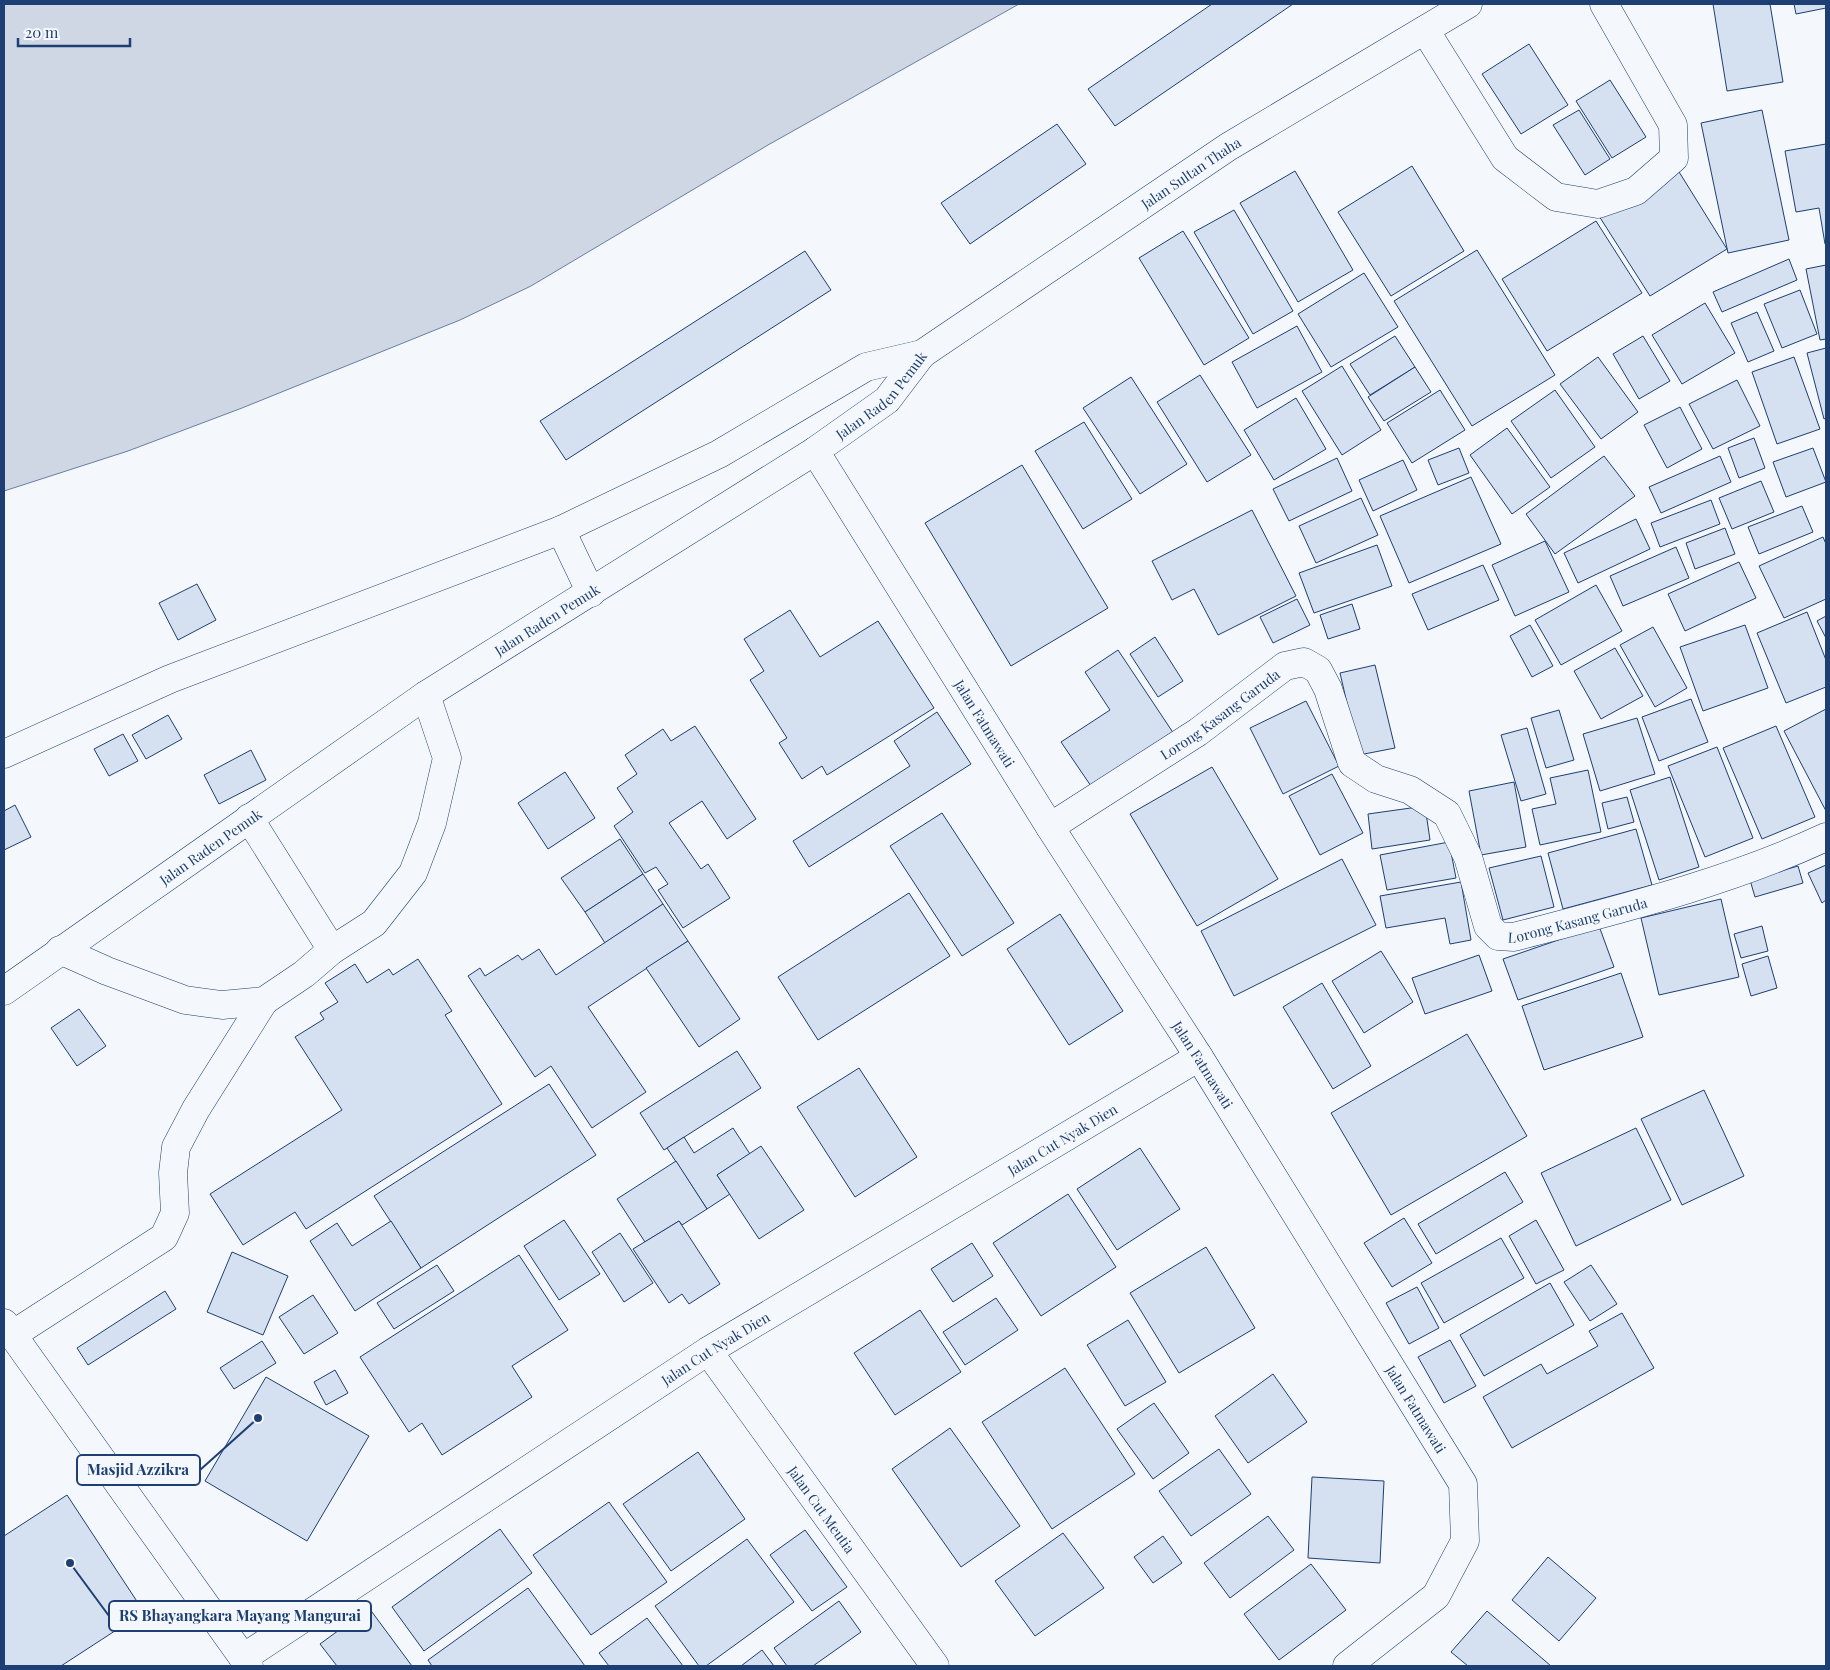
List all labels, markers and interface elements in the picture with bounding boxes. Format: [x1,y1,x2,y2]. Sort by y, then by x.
scale bar [18,15,130,47]
text: 20 m [25,22,59,42]
street label: Jalan Sultan Thaha [1136,132,1244,213]
street label: Jalan Raden Pemuk [831,347,931,444]
street label: Jalan Raden Pemuk [490,579,603,660]
street label: Lorong Kasang Garuda [1156,664,1283,764]
street label: Jalan Fatmawati [950,675,1020,771]
street label: Jalan Raden Pemuk [155,804,265,889]
street label: Lorong Kasang Garuda [1507,892,1649,947]
street label: Jalan Fatmawati [1168,1016,1238,1112]
street label: Jalan Cut Nyak Dien [1003,1098,1121,1180]
street label: Jalan Cut Nyak Dien [656,1307,774,1389]
street label: Jalan Fatmawati [1382,1360,1451,1456]
callout: Masjid Azzikra [77,1455,200,1485]
text: Masjid Azzikra [87,1459,189,1479]
street label: Jalan Cut Meutia [783,1461,860,1557]
callout: RS Bhayangkara Mayang Mangurai [109,1601,371,1631]
text: RS Bhayangkara Mayang Mangurai [119,1605,361,1625]

